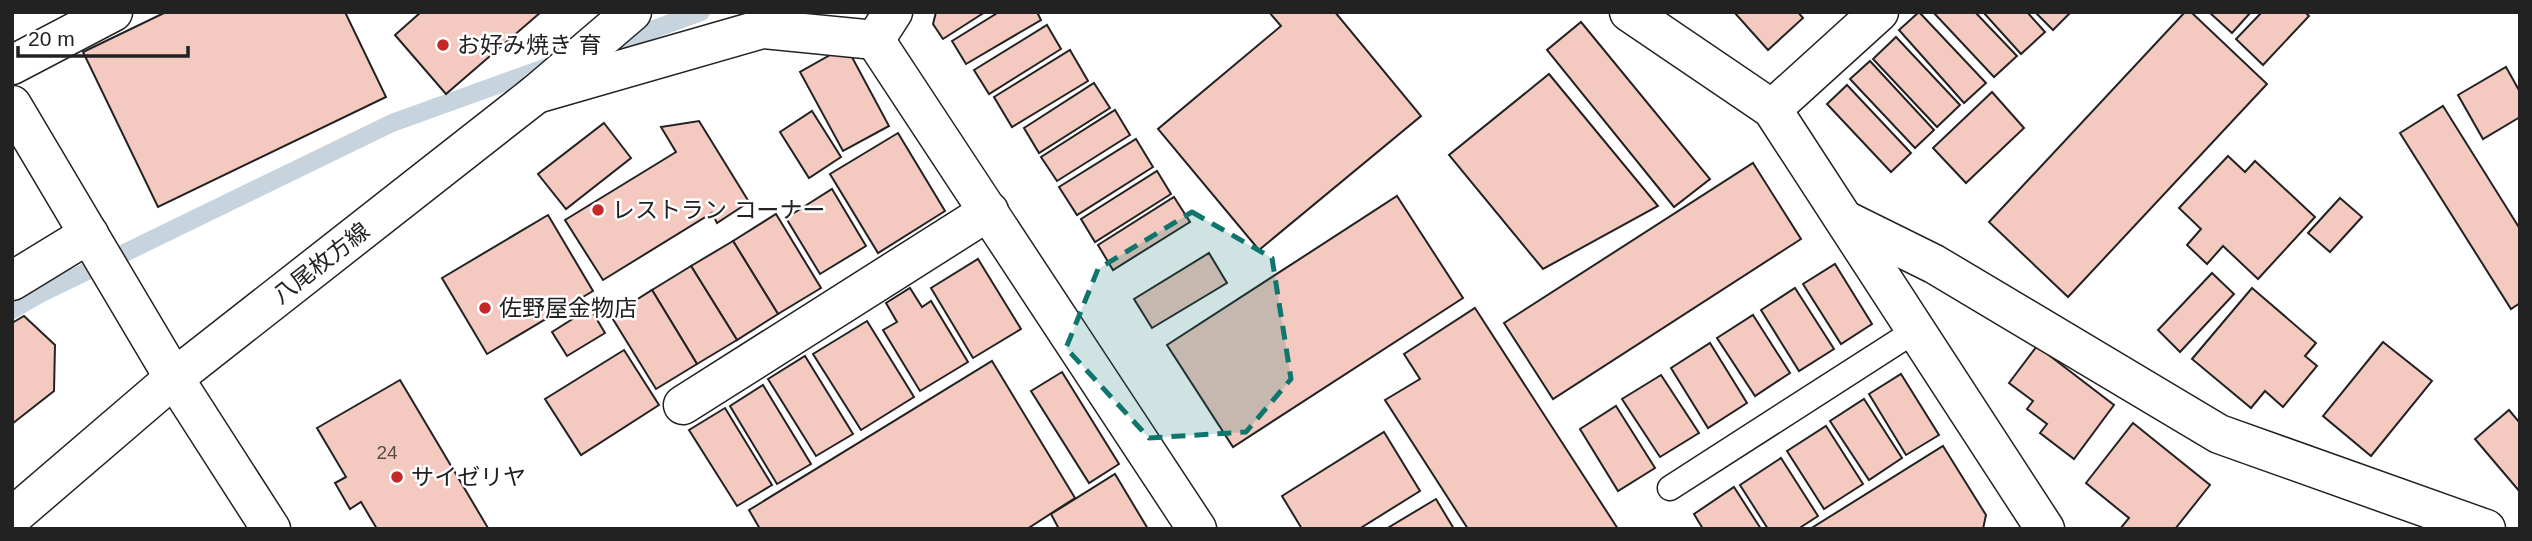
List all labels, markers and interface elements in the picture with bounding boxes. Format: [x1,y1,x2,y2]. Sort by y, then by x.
scale bar [18,14,187,58]
text: 20 m [28,27,75,50]
place label: お好み焼き 育 [457,32,601,58]
marker: お好み焼き 育 [435,37,451,53]
place label: レストラン コーナー [612,197,825,223]
marker: レストラン コーナー [590,202,606,218]
street label: 八尾枚方線 [268,217,374,309]
place label: 佐野屋金物店 [499,295,637,321]
marker: 佐野屋金物店 [477,300,493,316]
house number: 24 [376,442,398,463]
place label: サイゼリヤ [411,464,526,490]
marker: サイゼリヤ [389,469,405,485]

